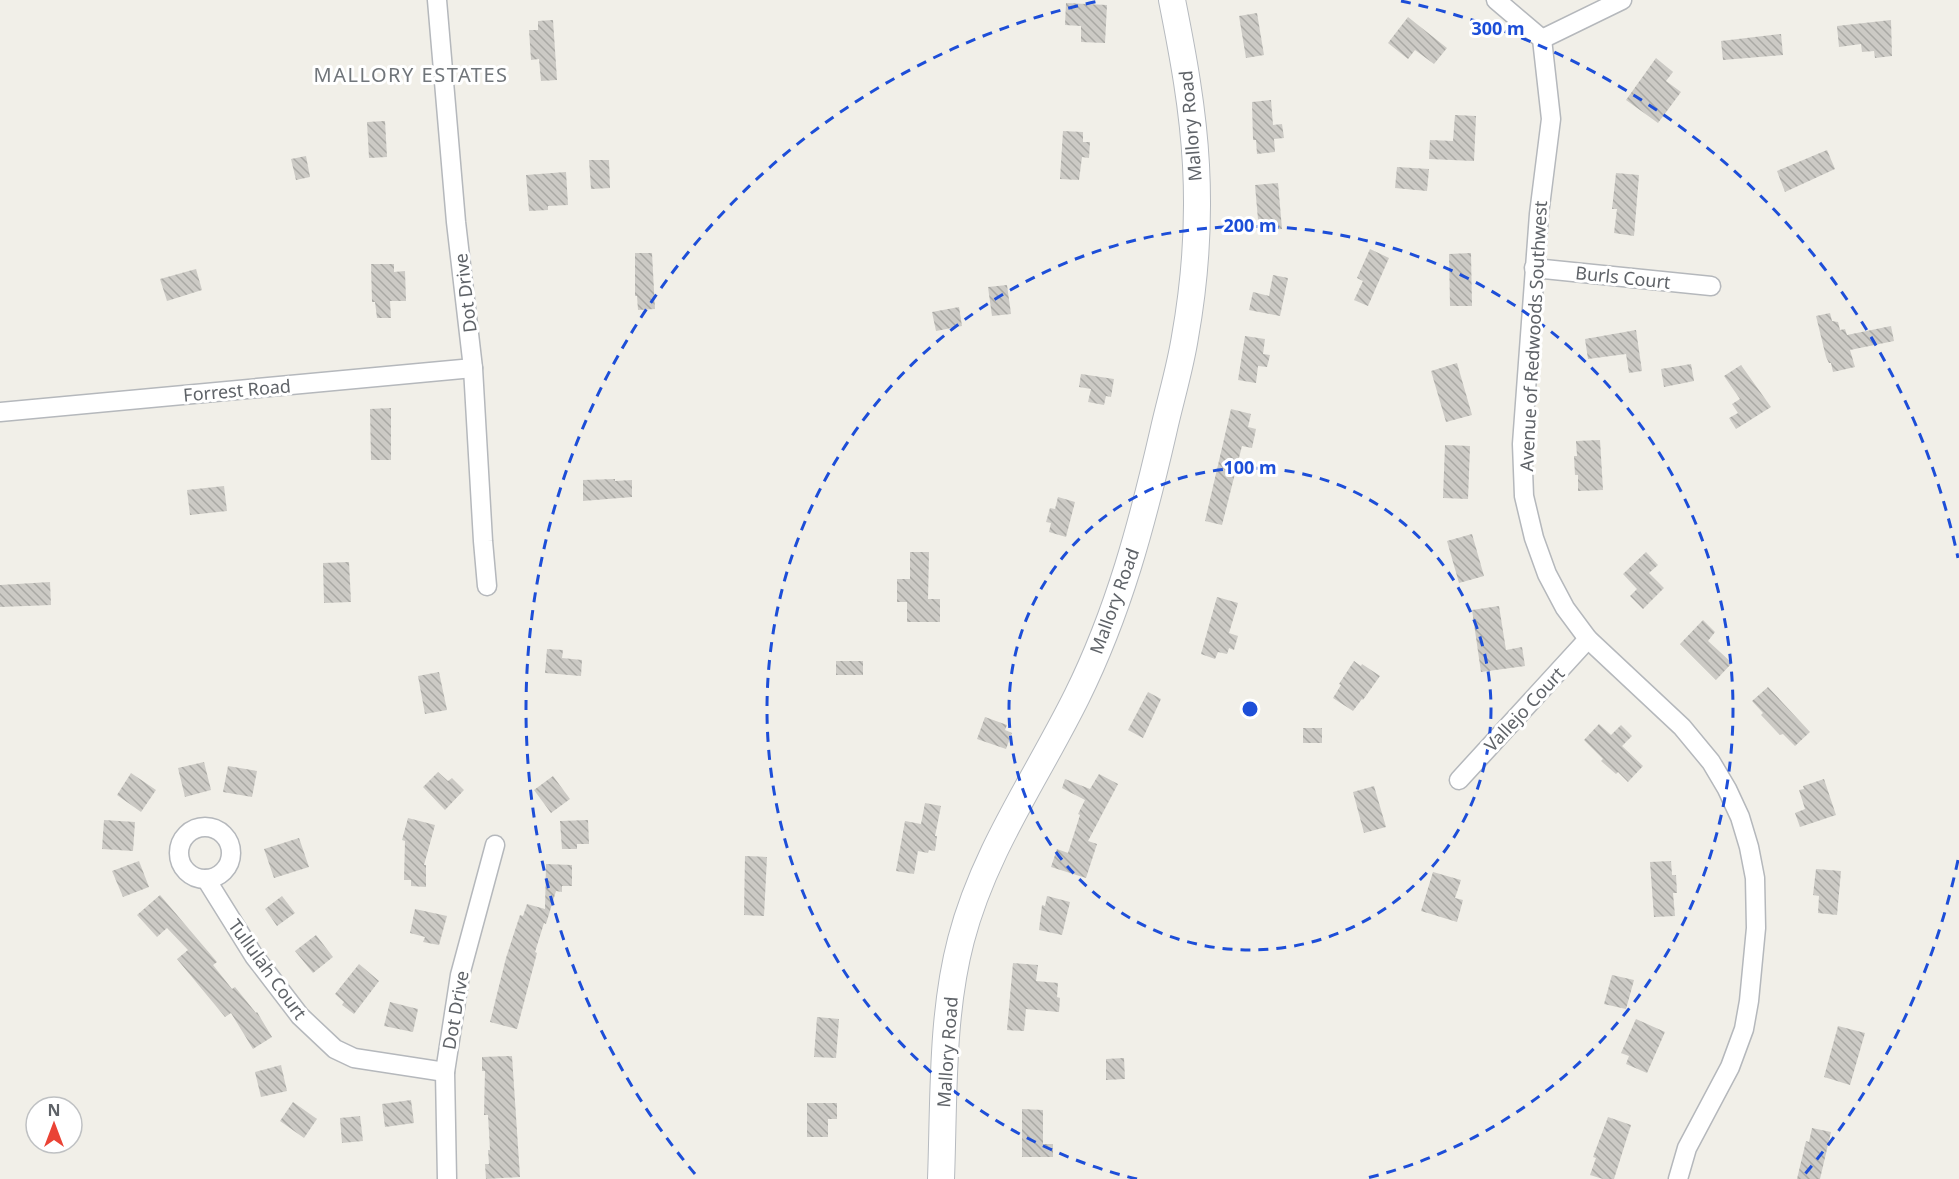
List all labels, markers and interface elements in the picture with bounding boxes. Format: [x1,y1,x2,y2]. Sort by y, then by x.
text: 300 m [1471,16,1525,40]
district label: MALLORY ESTATES [314,61,508,88]
street label: Mallory Road [1173,70,1207,182]
street label: Avenue of Redwoods Southwest [1514,199,1552,472]
text: 200 m [1223,213,1277,237]
street label: Dot Drive [448,252,482,334]
street label: Burls Court [1574,260,1672,294]
street label: Forrest Road [182,373,292,407]
text: 100 m [1223,455,1277,479]
street label: Mallory Road [1084,545,1144,657]
street label: Vallejo Court [1479,661,1570,756]
centre of rings [1240,699,1260,719]
street label: Tullulah Court [223,914,313,1024]
street label: Dot Drive [436,969,474,1051]
street label: Mallory Road [931,996,963,1108]
north arrow [24,1095,84,1155]
text: N [47,1099,61,1121]

